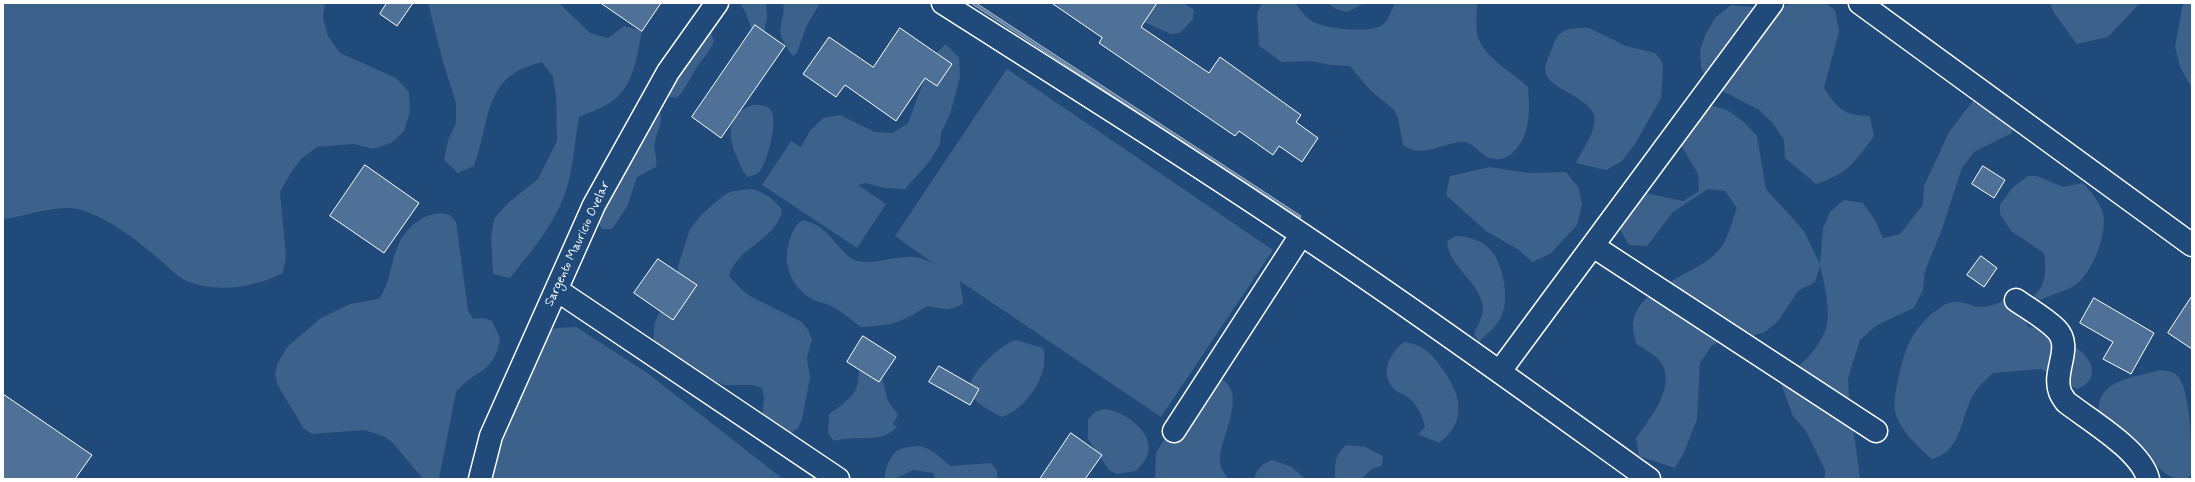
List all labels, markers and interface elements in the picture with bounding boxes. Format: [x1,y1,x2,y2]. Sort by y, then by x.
street label: Sargento Mauricio Ovelar [542,179,614,309]

